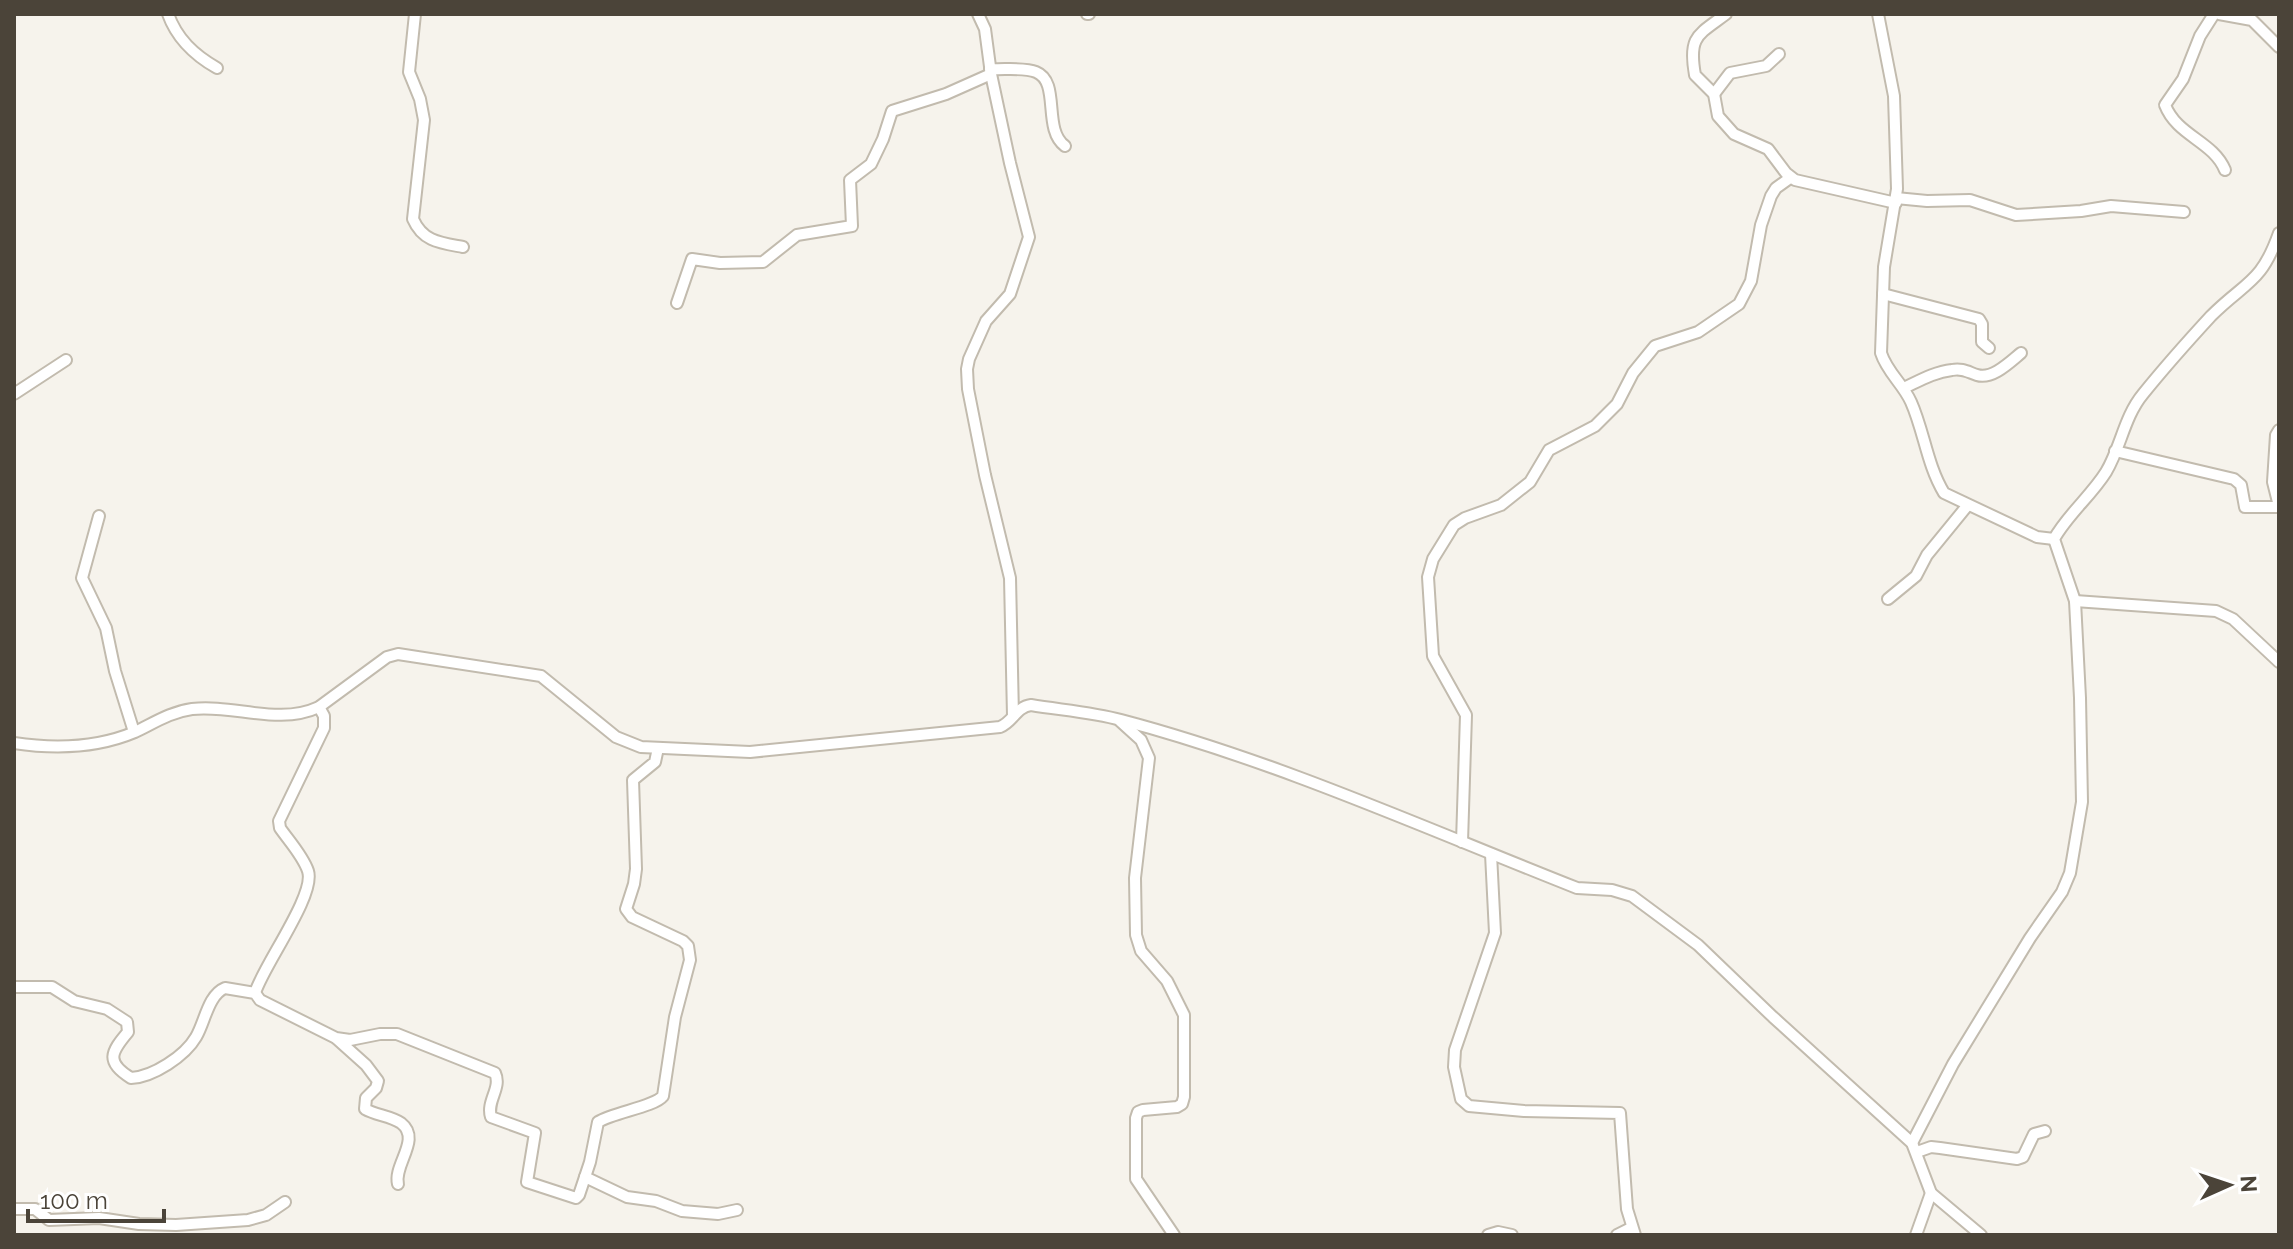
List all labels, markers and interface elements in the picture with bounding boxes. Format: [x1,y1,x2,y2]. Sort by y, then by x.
north arrow [2189,1145,2269,1225]
scale bar [28,1173,164,1223]
text: N [2236,1175,2262,1193]
text: 100 m [40,1186,108,1215]

